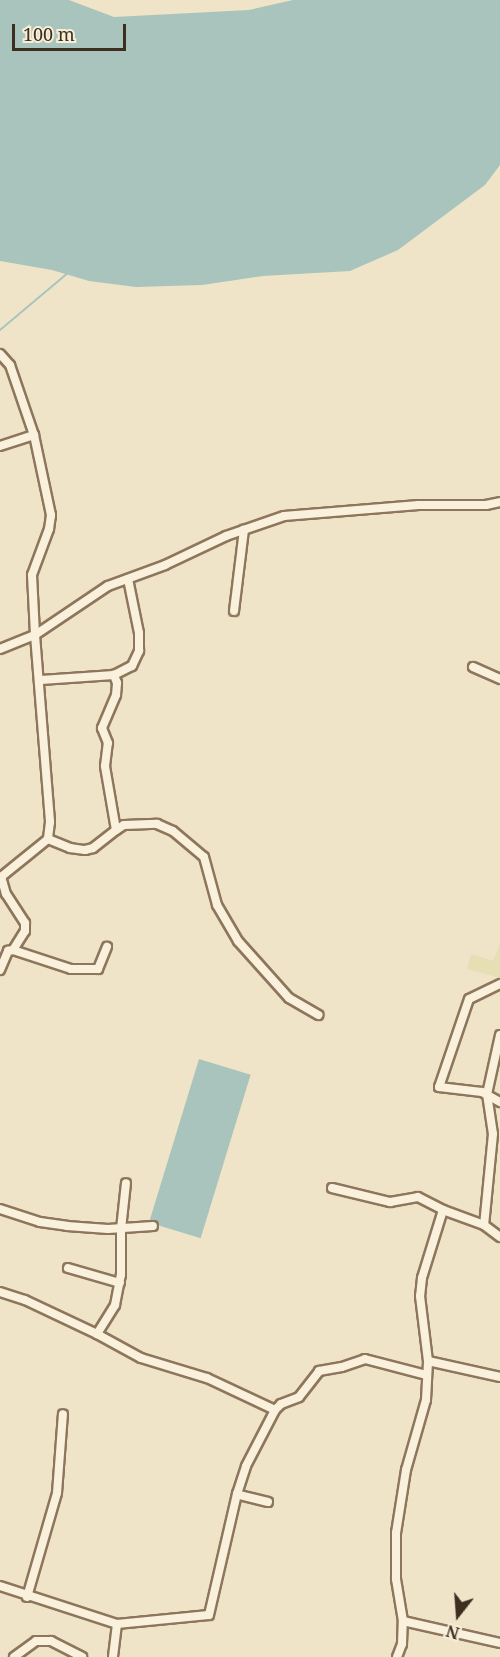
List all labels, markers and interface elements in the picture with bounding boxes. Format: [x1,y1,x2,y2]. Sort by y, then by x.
scale bar [15,12,129,50]
text: 100 m [23,22,75,46]
north arrow [428,1585,488,1645]
text: N [443,1620,462,1645]

